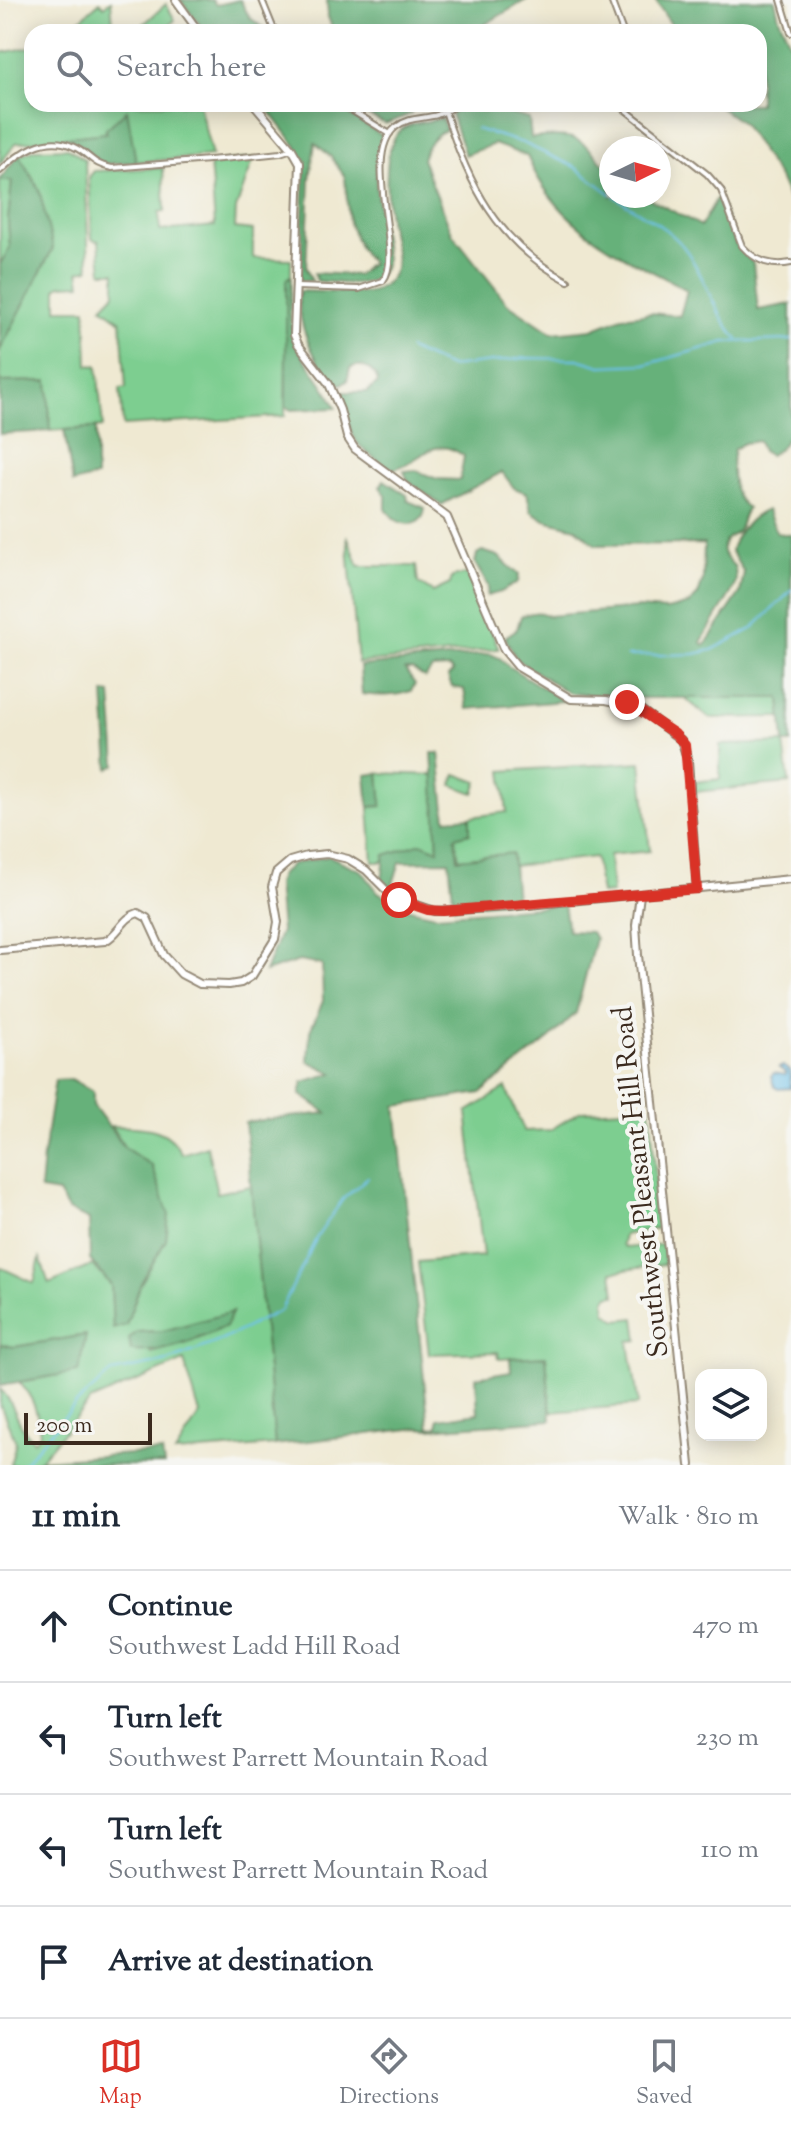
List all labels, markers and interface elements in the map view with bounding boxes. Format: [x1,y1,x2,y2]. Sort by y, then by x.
search box [24,24,767,112]
icon: search [52,46,96,90]
text: Search here [116,47,266,90]
north arrow [599,136,671,208]
route end [609,684,645,720]
route start [381,882,417,918]
street label: Southwest Pleasant Hill Road [604,1004,680,1359]
map controls [695,1369,767,1441]
button: layers [695,1369,767,1441]
scale bar [24,1409,152,1445]
text: 200 m [36,1411,92,1443]
text: 11 min [32,1493,120,1542]
text: Walk · 810 m [618,1499,759,1536]
text: Continue [108,1586,233,1629]
icon: ahead [32,1604,76,1648]
text: 470 m [693,1608,759,1645]
text: Southwest Ladd Hill Road [108,1629,400,1666]
text: Turn left [108,1698,222,1741]
icon: left [32,1716,76,1760]
text: 230 m [696,1720,759,1757]
text: Southwest Parrett Mountain Road [108,1741,488,1778]
text: Turn left [108,1810,222,1853]
icon: left [32,1828,76,1872]
text: 110 m [701,1832,759,1869]
text: Southwest Parrett Mountain Road [108,1853,488,1890]
icon: arrive [32,1940,76,1984]
text: Arrive at destination [108,1941,373,1984]
tab: Map [99,2034,143,2114]
tab: Directions [340,2034,439,2114]
tab: Saved [636,2034,692,2114]

